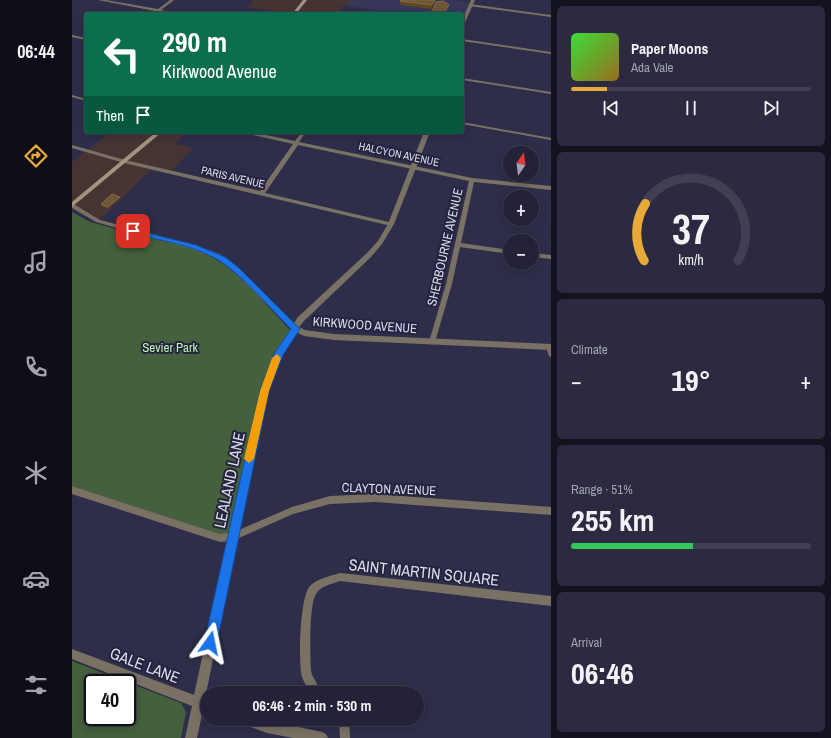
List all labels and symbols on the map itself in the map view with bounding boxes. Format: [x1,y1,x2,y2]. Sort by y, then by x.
street label: HALCYON AVENUE [357,139,441,169]
north arrow [503,146,539,182]
street label: PARIS AVENUE [200,163,266,191]
street label: SHERBOURNE AVENUE [423,186,467,308]
pin [116,214,150,248]
street label: KIRKWOOD AVENUE [312,313,418,337]
park label: Sevier Park [142,339,199,356]
street label: LEALAND LANE [208,430,250,530]
street label: CLAYTON AVENUE [341,479,437,499]
street label: SAINT MARTIN SQUARE [348,553,500,591]
position arrow [189,622,231,664]
street label: GALE LANE [107,642,183,688]
speed limit sign: 40 [84,674,136,726]

